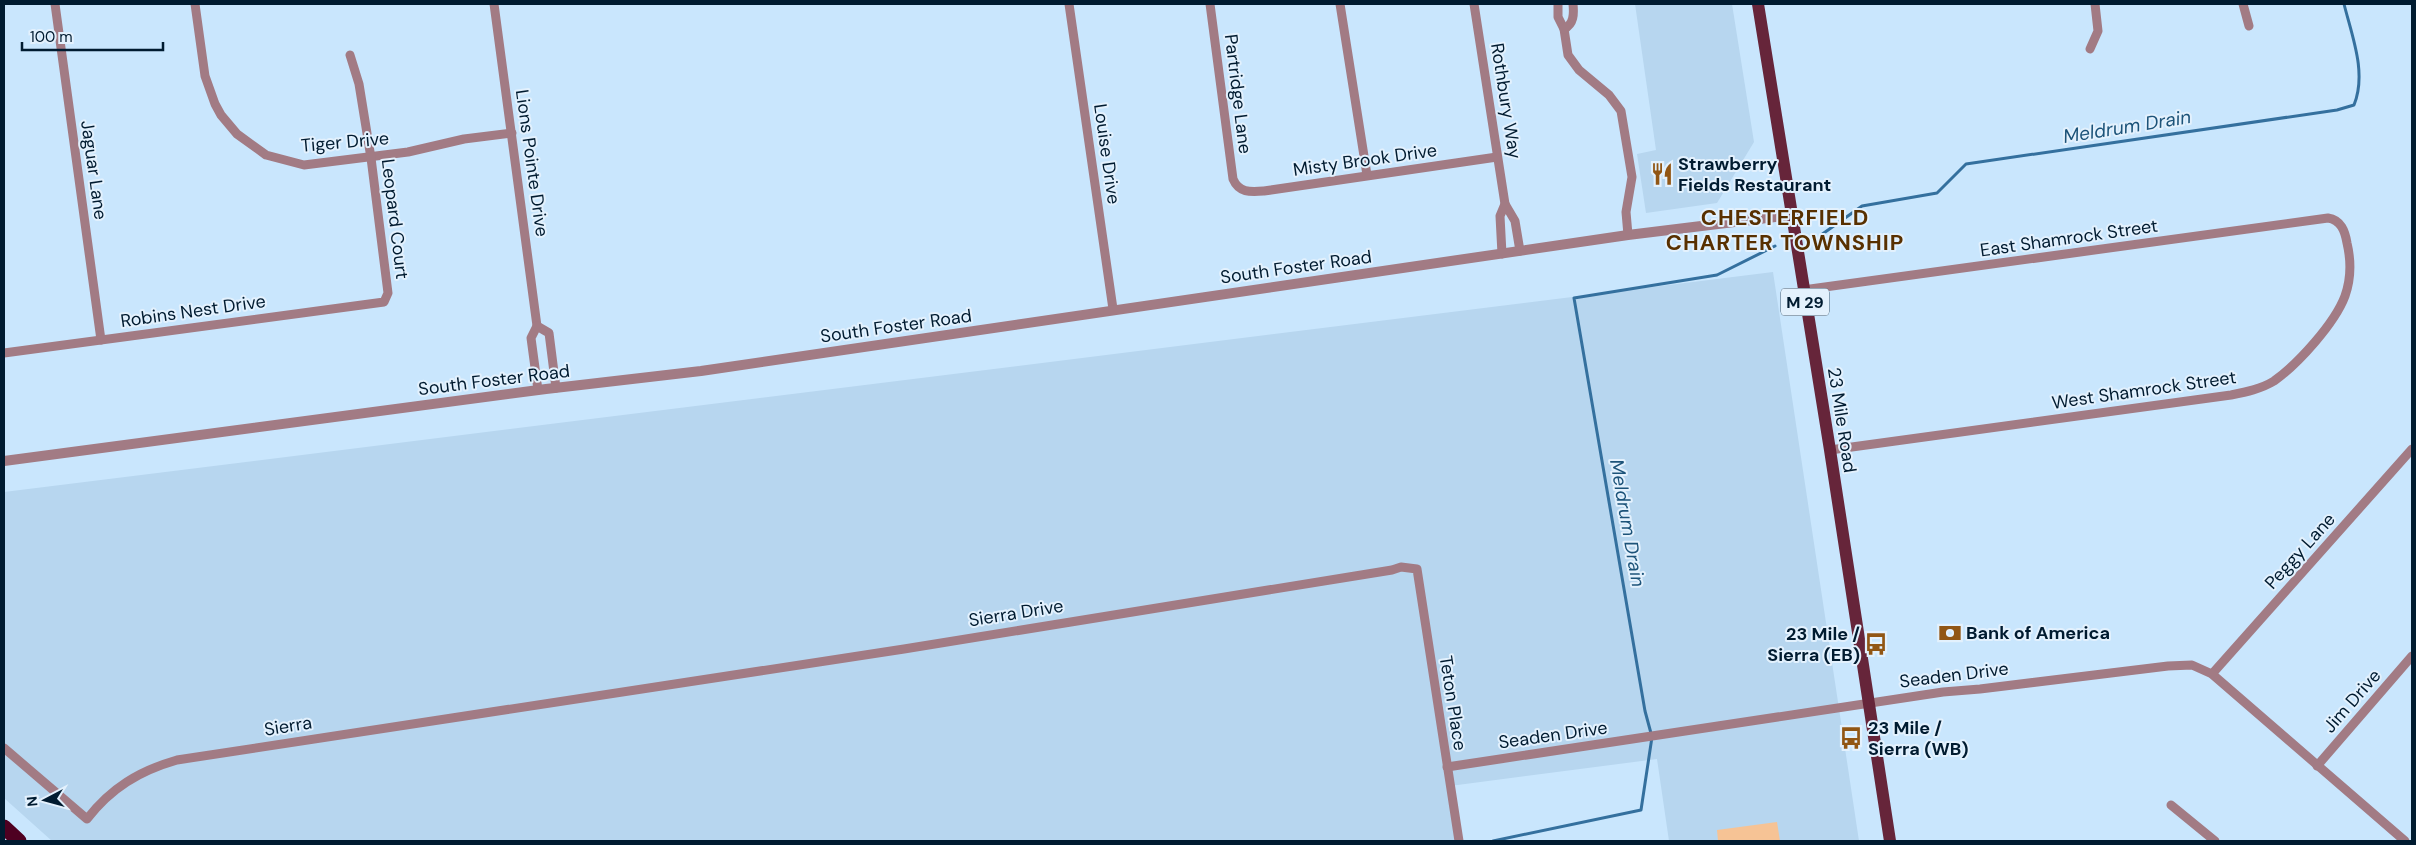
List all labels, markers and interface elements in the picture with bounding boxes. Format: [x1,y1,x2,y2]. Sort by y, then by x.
scale bar [22,20,164,52]
text: 100 m [30,27,73,47]
street label: Partridge Lane [1219,33,1257,155]
street label: Rothbury Way [1485,41,1527,161]
street label: Lions Pointe Drive [510,88,554,238]
street label: Louise Drive [1088,102,1126,206]
water label: Meldrum Drain [2061,104,2193,149]
street label: Jaguar Lane [75,119,113,221]
street label: Tiger Drive [300,126,390,158]
street label: Misty Brook Drive [1292,138,1438,182]
place label: Strawberry Fields Restaurant [1678,152,1831,197]
street label: Leopard Court [376,157,414,281]
restaurant icon: Strawberry Fields Restaurant [1649,161,1675,187]
district label: CHESTERFIELD CHARTER TOWNSHIP [1666,203,1904,257]
street label: East Shamrock Street [1979,214,2159,262]
street label: South Foster Road [1219,244,1373,290]
road number: M 29 [1781,288,1829,316]
street label: Robins Nest Drive [119,289,267,333]
street label: South Foster Road [819,303,973,349]
street label: South Foster Road [417,359,571,401]
street label: West Shamrock Street [2050,365,2238,415]
street label: 23 Mile Road [1822,366,1862,474]
water label: Meldrum Drain [1604,457,1651,589]
street label: Peggy Lane [2259,508,2341,594]
street label: Sierra Drive [967,594,1065,632]
bank icon: Bank of America [1937,620,1963,646]
place label: Bank of America [1966,621,2110,645]
place label: 23 Mile / Sierra (EB) [1767,622,1860,667]
bus stop icon: 23 Mile / Sierra (EB) [1863,631,1889,657]
street label: Teton Place [1434,654,1472,752]
street label: Seaden Drive [1898,656,2010,694]
street label: Jim Drive [2318,664,2386,738]
street label: Sierra [262,710,314,742]
street label: Seaden Drive [1497,715,1609,755]
place label: 23 Mile / Sierra (WB) [1868,716,1969,761]
bus stop icon: 23 Mile / Sierra (WB) [1838,725,1864,751]
north arrow [20,775,70,825]
text: N [23,795,42,807]

